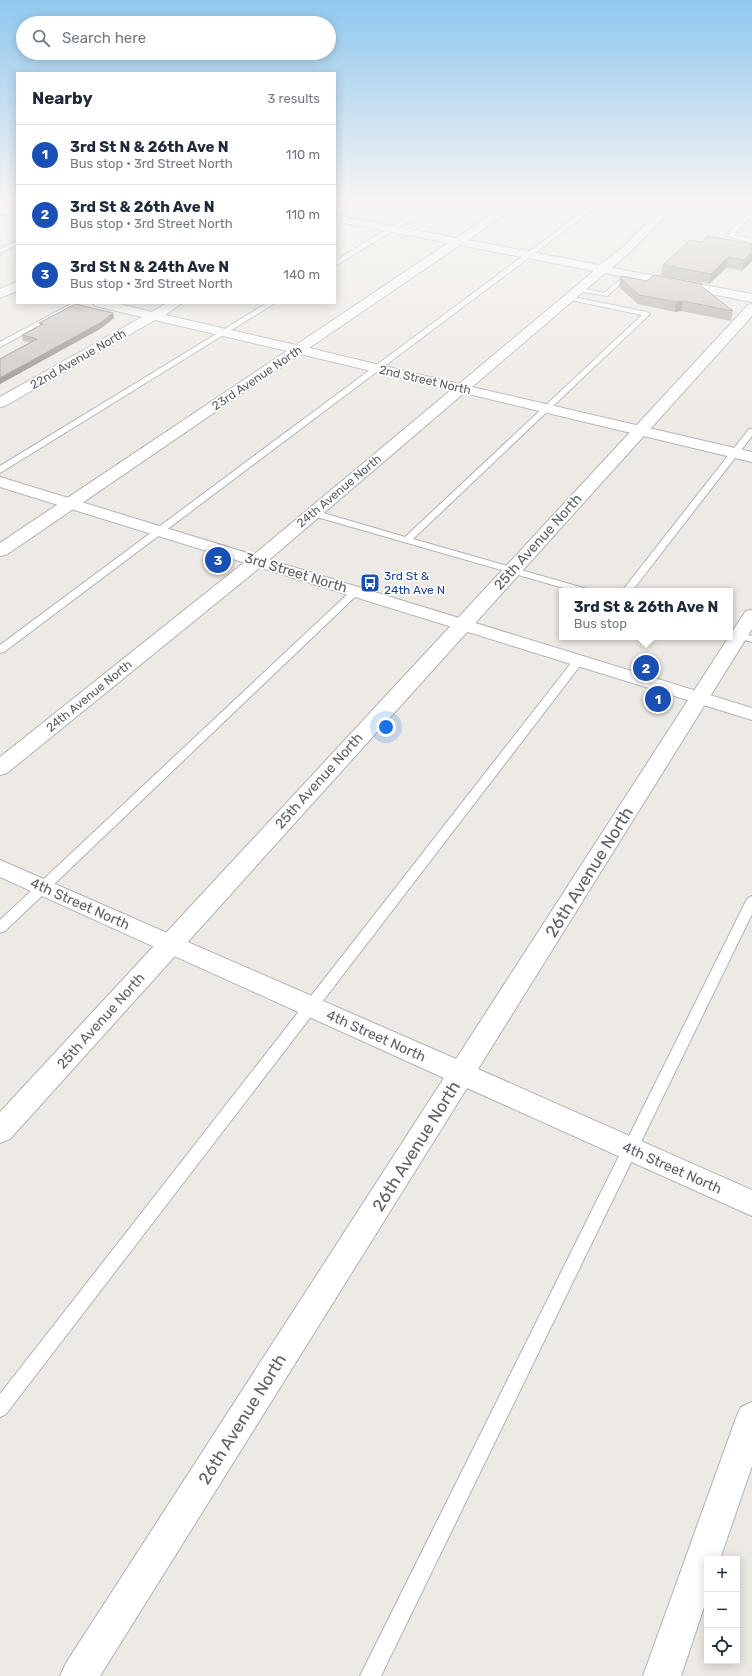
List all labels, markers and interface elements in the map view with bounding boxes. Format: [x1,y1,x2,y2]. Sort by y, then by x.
search box [16,16,336,60]
icon: search [30,27,52,49]
text: Search here [62,29,146,47]
text: Nearby [32,88,93,108]
text: 3 results [268,91,320,106]
text: 3rd St N & 26th Ave N [70,138,229,156]
text: 1 [42,147,48,162]
text: 110 m [286,147,320,162]
text: Bus stop · 3rd Street North [70,156,233,171]
text: 3rd St & 26th Ave N [70,198,215,216]
text: 2 [41,207,49,222]
text: 110 m [286,207,320,222]
text: Bus stop · 3rd Street North [70,216,233,231]
text: 3rd St N & 24th Ave N [70,258,229,276]
text: 3 [41,267,49,282]
text: 140 m [283,267,320,282]
text: Bus stop · 3rd Street North [70,276,233,291]
street label: 22nd Avenue North [28,326,128,392]
street label: 23rd Avenue North [209,343,305,413]
street label: 2nd Street North [378,363,472,397]
street label: 24th Avenue North [294,452,384,530]
street label: 25th Avenue North [490,491,586,593]
pin: 3 [205,545,231,575]
street label: 3rd Street North [243,549,349,597]
place label: 3rd St & 24th Ave N [384,569,445,597]
bus stop icon: 3rd St & 24th Ave N [359,572,381,594]
popup [559,588,733,640]
text: 3rd St & 26th Ave N [574,598,718,616]
text: Bus stop [574,616,627,631]
pin: 2 [633,653,659,683]
street label: 24th Avenue North [43,657,135,735]
pin: 1 [645,684,671,714]
your location [376,717,396,737]
street label: 25th Avenue North [271,730,367,832]
street label: 26th Avenue North [541,803,637,941]
street label: 4th Street North [28,874,132,934]
street label: 25th Avenue North [53,970,149,1072]
street label: 4th Street North [324,1006,428,1066]
street label: 26th Avenue North [368,1077,464,1215]
street label: 4th Street North [620,1138,724,1198]
street label: 26th Avenue North [194,1350,290,1488]
map controls [704,1556,740,1664]
button: + [704,1556,740,1592]
button: − [704,1592,740,1628]
button: locate [704,1628,740,1664]

